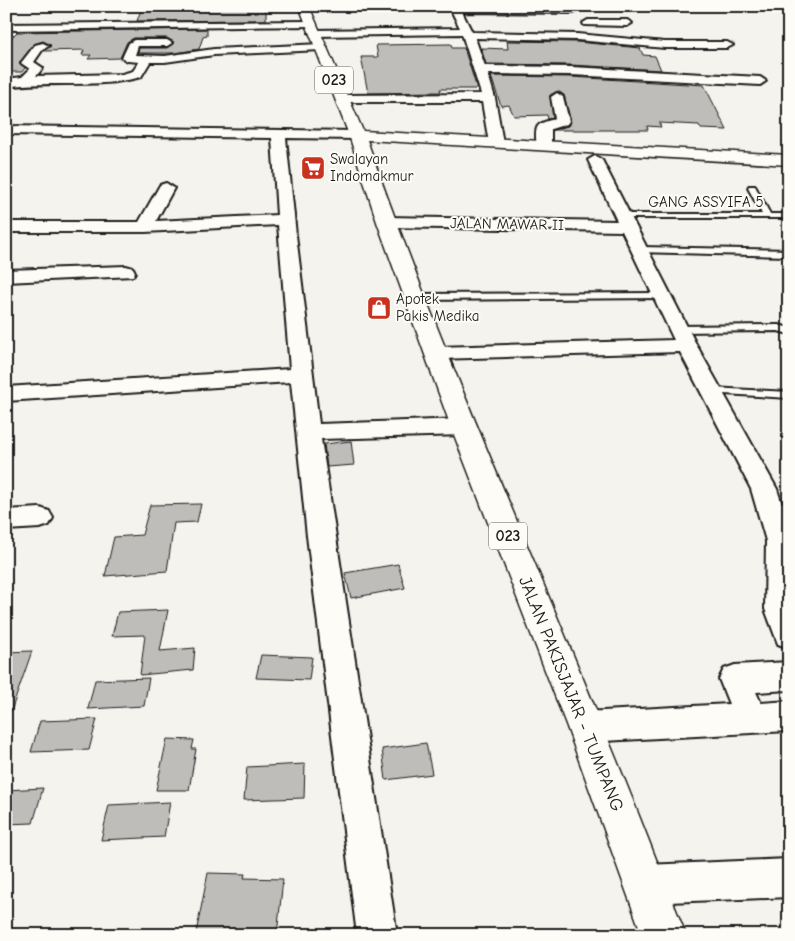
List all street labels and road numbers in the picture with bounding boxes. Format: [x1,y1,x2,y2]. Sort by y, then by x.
road number: 023 [315,66,353,94]
street label: GANG ASSYIFA 5 [648,193,764,211]
street label: JALAN MAWAR II [450,214,564,234]
road number: 023 [489,522,527,550]
street label: JALAN PAKISJAJAR - TUMPANG [514,573,628,815]

